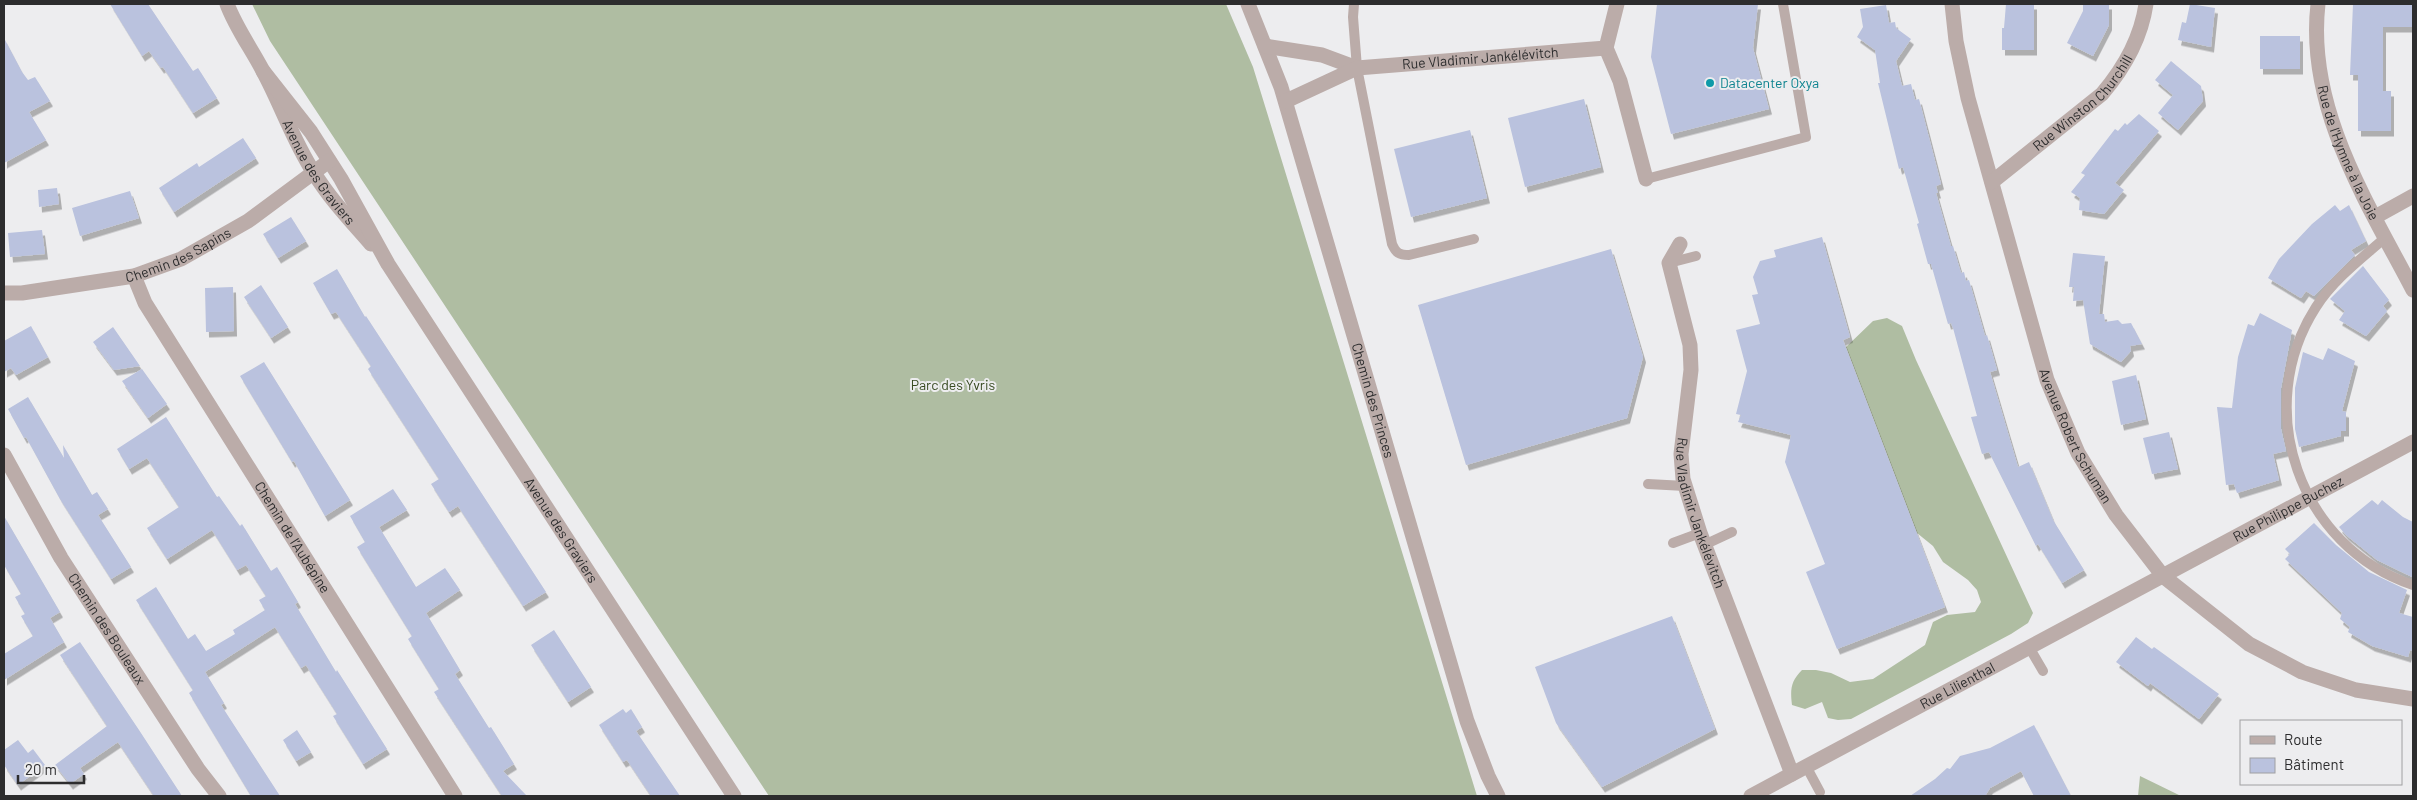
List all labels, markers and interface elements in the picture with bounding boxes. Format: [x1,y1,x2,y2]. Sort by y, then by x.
street label: Rue Vladimir Jankélévitch [1401,43,1559,72]
street label: Rue Winston Churchill [2029,51,2136,154]
place label: Datacenter Oxya [1720,74,1819,91]
marker: Datacenter Oxya [1704,77,1716,89]
street label: Rue de l'Hymne à la Joie [2315,83,2383,223]
street label: Avenue des Graviers [279,117,359,228]
street label: Chemin des Sapins [124,223,234,285]
street label: Chemin des Princes [1349,341,1398,460]
street label: Avenue Robert Schuman [2036,366,2116,506]
park label: Parc des Yvris [911,376,996,393]
street label: Rue Vladimir Jankélévitch [1673,437,1729,590]
street label: Rue Philippe Buchez [2230,472,2346,545]
street label: Avenue des Graviers [521,474,602,586]
street label: Chemin de l’Aubépine [251,478,334,596]
street label: Chemin des Bouleaux [65,570,150,688]
street label: Rue Lilienthal [1917,658,1998,712]
legend [2240,720,2402,785]
text: Route [2284,730,2323,748]
scale bar [18,752,84,784]
text: Bâtiment [2284,755,2344,773]
text: 20 m [25,760,57,778]

